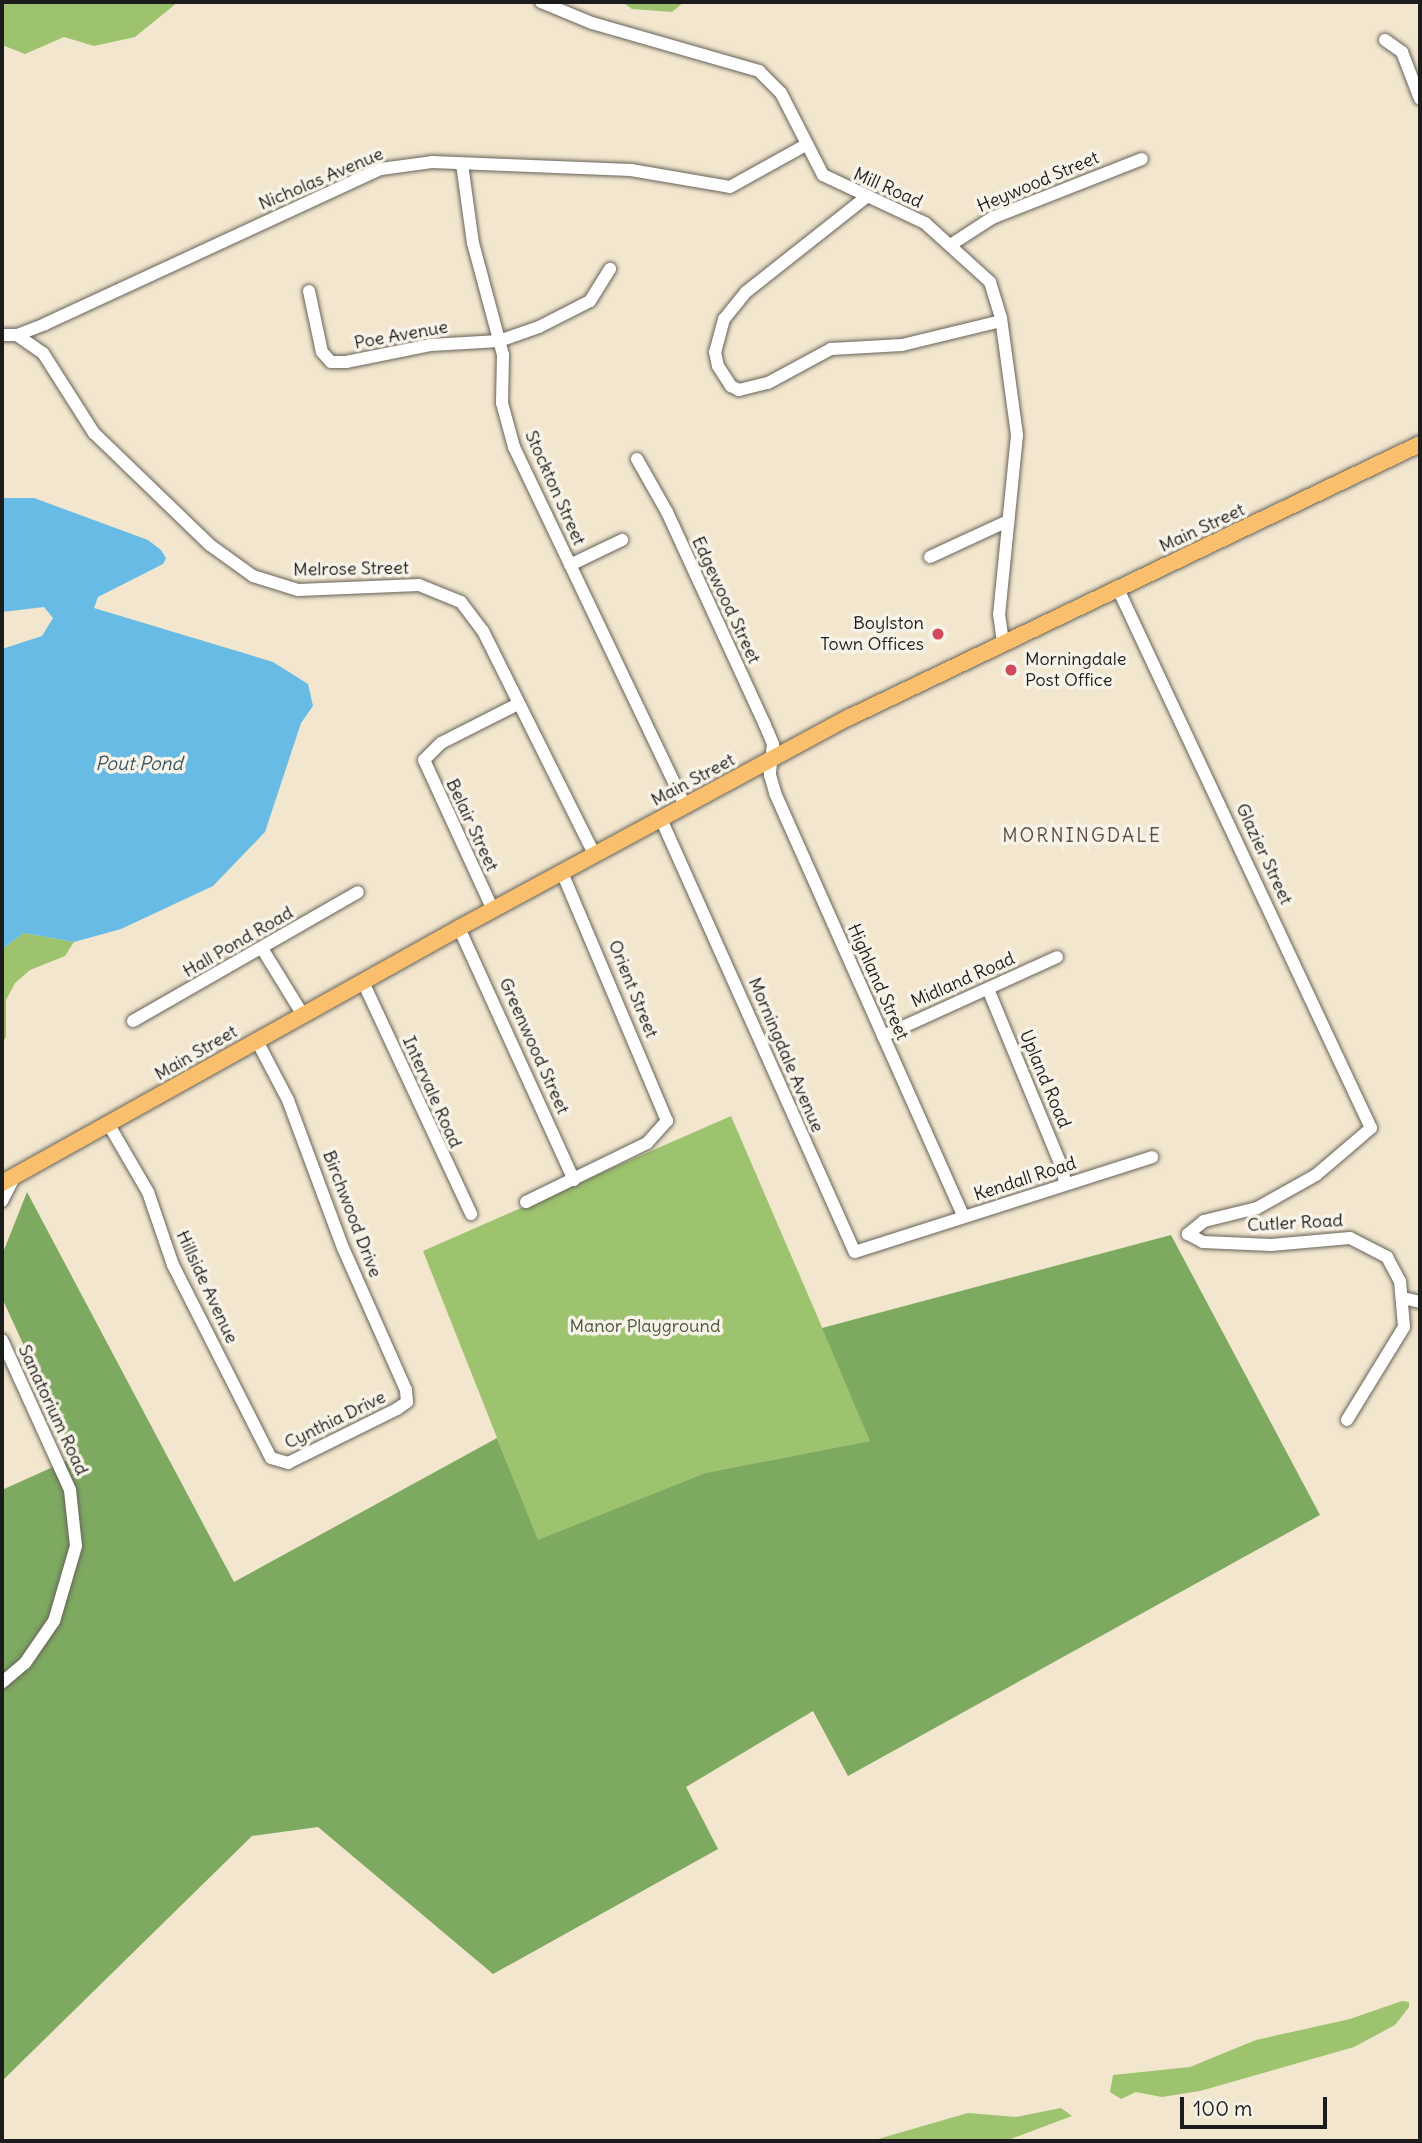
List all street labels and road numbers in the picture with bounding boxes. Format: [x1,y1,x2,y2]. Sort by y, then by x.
street label: Nicholas Avenue [255,143,387,215]
street label: Heywood Street [974,147,1102,217]
street label: Mill Road [850,163,926,213]
street label: Poe Avenue [352,316,450,354]
street label: Stockton Street [520,427,590,549]
street label: Main Street [1156,499,1248,557]
street label: Edgewood Street [687,533,765,667]
street label: Melrose Street [293,557,409,581]
street label: Main Street [648,749,738,811]
street label: Belair Street [441,775,503,875]
street label: Glazier Street [1231,800,1297,908]
street label: Hall Pond Road [179,902,297,982]
street label: Highland Street [843,920,913,1044]
street label: Orient Street [604,937,662,1041]
street label: Midland Road [908,948,1018,1012]
street label: Morningdale Avenue [744,974,828,1136]
street label: Greenwood Street [494,975,574,1117]
street label: Main Street [151,1021,241,1085]
street label: Upland Road [1015,1027,1075,1131]
street label: Intervale Road [398,1033,466,1151]
street label: Birchwood Drive [318,1147,386,1281]
street label: Kendall Road [971,1152,1079,1206]
street label: Cutler Road [1247,1210,1343,1236]
street label: Hillside Avenue [171,1227,243,1347]
street label: Sanatorium Road [13,1341,93,1479]
street label: Cynthia Drive [281,1386,389,1454]

